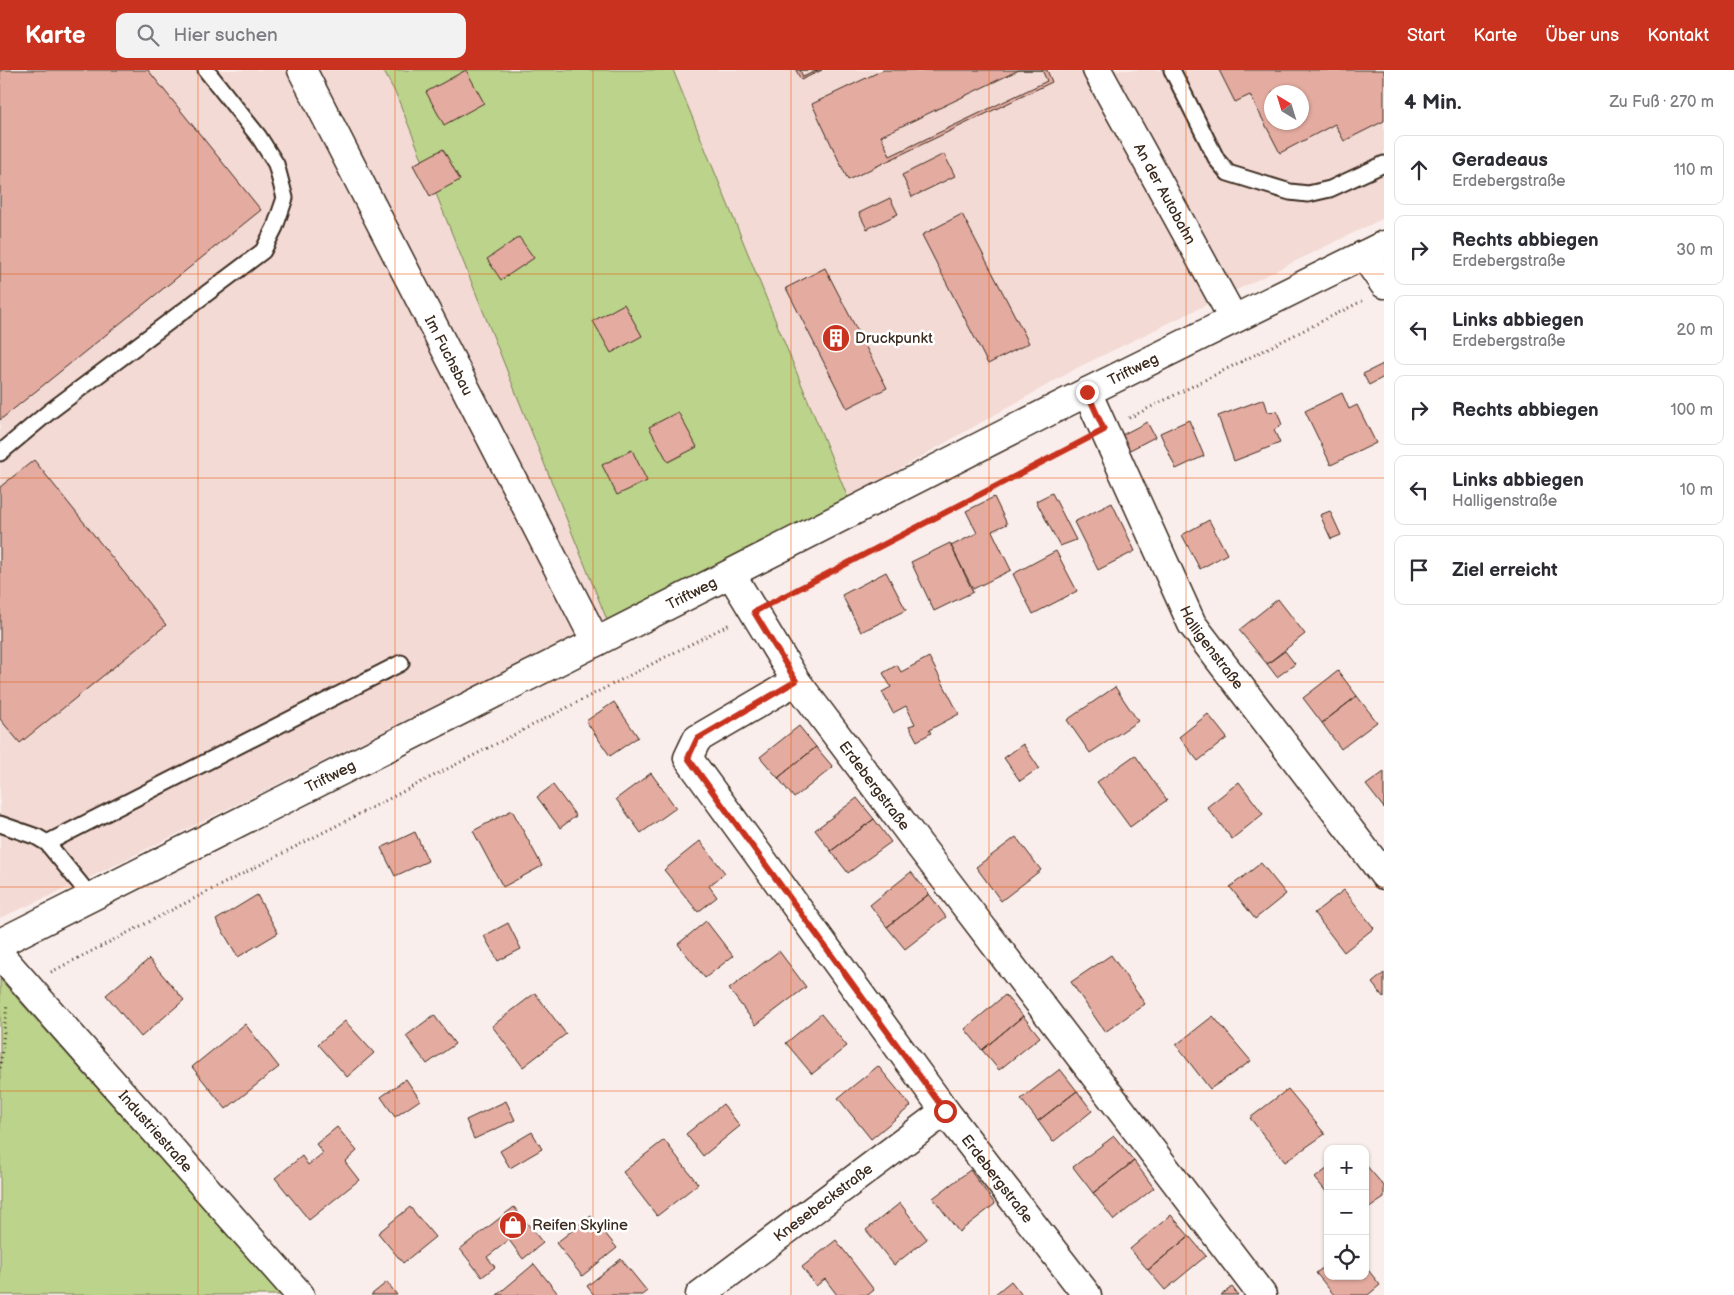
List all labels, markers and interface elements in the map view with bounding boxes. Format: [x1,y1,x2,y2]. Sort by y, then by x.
search box [116,13,466,58]
text: Karte [25,21,86,50]
icon: search [134,21,162,49]
text: Hier suchen [174,24,278,47]
text: Start [1407,25,1445,46]
text: Karte [1473,25,1517,46]
text: Über uns [1545,25,1619,46]
text: Kontakt [1647,25,1709,46]
north arrow [1264,85,1309,130]
text: 4 Min. [1404,90,1462,115]
text: Zu Fuß · 270 m [1609,93,1714,112]
street label: An der Autobahn [1129,140,1200,248]
text: Geradeaus [1452,149,1548,172]
icon: ahead [1405,156,1433,184]
text: 110 m [1674,161,1713,180]
text: Erdebergstraße [1452,172,1566,191]
text: Rechts abbiegen [1452,229,1599,252]
icon: right [1405,236,1433,264]
text: 30 m [1676,241,1713,260]
text: Erdebergstraße [1452,252,1566,271]
text: Links abbiegen [1452,309,1584,332]
street label: Im Fuchsbau [420,313,477,399]
icon: left [1405,316,1433,344]
text: 20 m [1677,321,1713,340]
building icon: Druckpunkt [821,323,851,353]
place label: Druckpunkt [855,329,933,348]
text: Erdebergstraße [1452,332,1566,351]
street label: Triftweg [1105,349,1162,390]
route end [1076,381,1099,404]
icon: right [1405,396,1433,424]
text: Rechts abbiegen [1452,399,1599,422]
text: 100 m [1670,401,1713,420]
text: Links abbiegen [1452,469,1584,492]
icon: left [1405,476,1433,504]
text: 10 m [1680,481,1713,500]
text: Halligenstraße [1452,492,1557,511]
icon: arrive [1405,556,1433,584]
text: Ziel erreicht [1452,559,1558,582]
street label: Triftweg [663,573,720,614]
street label: Halligenstraße [1175,603,1248,693]
street label: Erdebergstraße [834,738,914,834]
street label: Triftweg [302,756,359,797]
street label: Industriestraße [114,1087,196,1176]
route start [934,1100,957,1123]
street label: Erdebergstraße [957,1131,1037,1227]
map controls [1324,1145,1369,1280]
button: + [1324,1145,1369,1190]
street label: Knesebeckstraße [770,1160,877,1246]
button: − [1324,1190,1369,1235]
shop icon: Reifen Skyline [498,1210,528,1240]
place label: Reifen Skyline [532,1216,628,1235]
button: locate [1324,1235,1369,1280]

